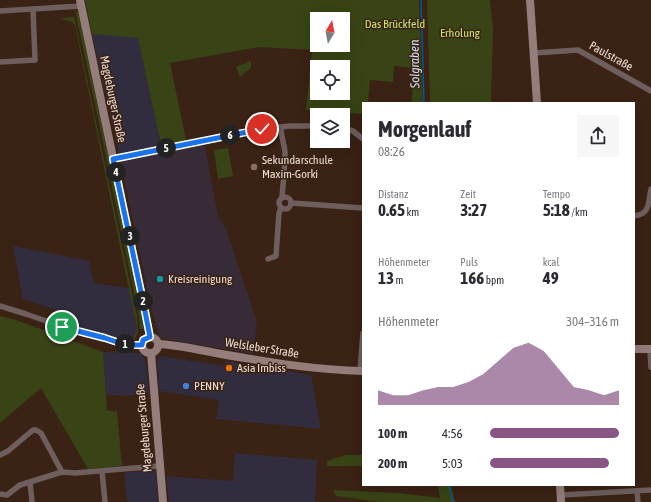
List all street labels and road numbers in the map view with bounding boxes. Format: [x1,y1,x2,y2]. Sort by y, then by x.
street label: Paulstraße [587,38,635,74]
street label: Magdeburger Straße [97,54,129,144]
street label: Welsleber Straße [224,335,300,361]
street label: Magdeburger Straße [133,383,155,473]

